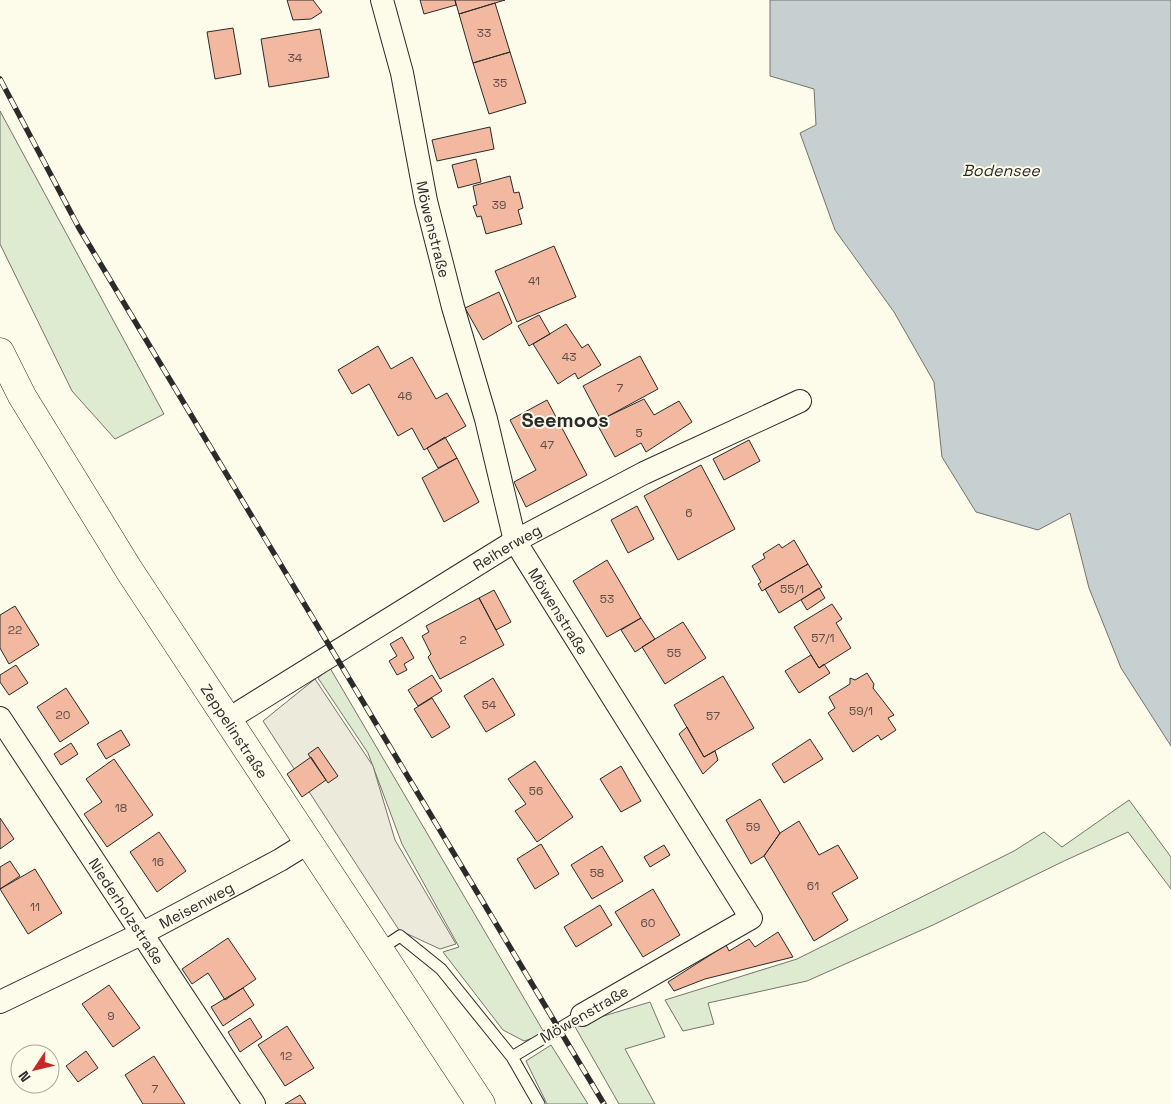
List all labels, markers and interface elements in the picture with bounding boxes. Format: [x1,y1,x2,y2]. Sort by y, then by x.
house number: 33 [477,25,491,41]
house number: 34 [288,50,303,66]
house number: 35 [493,75,507,91]
water label: Bodensee [962,160,1040,181]
street label: Möwenstraße [413,179,455,280]
house number: 39 [492,197,506,213]
house number: 41 [528,273,540,289]
house number: 43 [562,349,576,365]
house number: 7 [617,380,624,396]
house number: 46 [398,388,412,404]
district label: Seemoos [521,407,609,433]
house number: 5 [635,425,643,441]
house number: 47 [540,437,554,453]
house number: 6 [685,505,693,521]
street label: Reiherweg [469,520,544,575]
street label: Möwenstraße [524,564,593,658]
house number: 55/1 [780,581,804,597]
house number: 53 [600,591,614,607]
house number: 22 [8,622,22,638]
house number: 57/1 [811,630,835,646]
house number: 2 [459,632,467,648]
house number: 55 [667,645,681,661]
street label: Zeppelinstraße [197,680,273,782]
house number: 54 [482,697,497,713]
house number: 59/1 [849,703,873,719]
house number: 20 [56,707,70,723]
house number: 57 [706,708,720,724]
house number: 56 [529,783,543,799]
house number: 18 [115,800,127,816]
house number: 59 [746,819,760,835]
street label: Niederholzstraße [85,854,169,968]
house number: 16 [152,854,164,870]
house number: 58 [590,865,604,881]
street label: Meisenweg [156,877,237,932]
house number: 61 [807,878,819,894]
house number: 11 [30,899,40,915]
house number: 60 [640,915,656,931]
street label: Möwenstraße [536,981,632,1047]
house number: 9 [107,1008,115,1024]
north arrow [10,1044,60,1094]
house number: 12 [280,1048,292,1064]
text: N [14,1067,34,1085]
house number: 7 [152,1081,159,1097]

